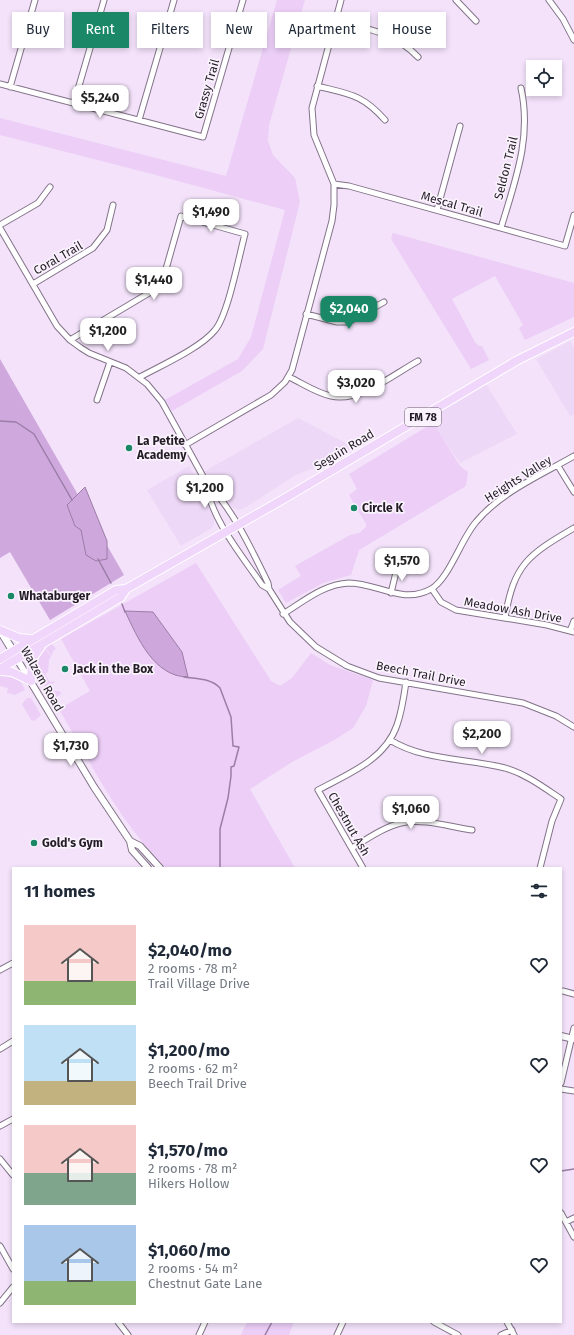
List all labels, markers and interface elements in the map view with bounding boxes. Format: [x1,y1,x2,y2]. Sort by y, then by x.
chip: Buy [12,12,64,48]
chip: Rent [72,12,129,48]
chip: Filters [137,12,203,48]
chip: New [211,12,267,48]
chip: Apartment [275,12,370,48]
chip: House [378,12,446,48]
street label: Grassy Trail [192,57,222,121]
map controls [526,60,562,96]
button: locate [526,60,562,96]
pin: $5,240 [67,85,133,119]
text: $5,240 [81,90,119,105]
street label: Seldon Trail [491,135,521,201]
street label: Mescal Trail [419,188,485,220]
pin: $1,490 [178,199,244,233]
text: $1,490 [192,204,230,219]
street label: Coral Trail [31,238,85,278]
pin: $1,440 [121,267,187,301]
text: $1,440 [135,272,173,287]
pin: $2,040 [316,296,382,330]
text: $2,040 [329,301,369,316]
pin: $1,200 [75,318,141,352]
text: $1,200 [89,323,127,338]
pin: $3,020 [323,370,389,404]
text: $3,020 [337,375,375,390]
road number: FM 78 [405,408,441,426]
street label: Seguin Road [311,427,377,473]
place label: La Petite Academy [136,434,187,462]
marker: La Petite Academy [124,443,134,453]
street label: Heights Valley [482,453,554,505]
pin: $1,200 [172,475,238,509]
text: $1,200 [186,480,224,495]
place label: Circle K [362,501,403,515]
marker: Circle K [349,503,359,513]
pin: $1,570 [369,548,435,582]
text: $1,570 [384,553,420,568]
place label: Whataburger [19,589,90,603]
marker: Whataburger [6,591,16,601]
street label: Meadow Ash Drive [463,595,563,625]
street label: Walzem Road [18,644,66,714]
street label: Beech Trail Drive [375,658,467,690]
place label: Jack in the Box [72,662,154,676]
marker: Jack in the Box [60,664,70,674]
pin: $2,200 [449,721,515,755]
text: $2,200 [463,726,501,741]
pin: $1,730 [38,733,104,767]
text: $1,730 [53,738,89,753]
street label: Chestnut Ash [325,790,373,858]
pin: $1,060 [378,796,444,830]
text: $1,060 [392,801,430,816]
place label: Gold's Gym [42,836,103,850]
marker: Gold's Gym [29,838,39,848]
icon: filters [528,880,550,902]
text: 11 homes [24,881,95,902]
text: $2,040/mo [148,940,232,961]
icon: home [56,941,104,989]
icon: heart [528,954,550,976]
text: 2 rooms · 78 m² [148,961,237,976]
text: Trail Village Drive [148,976,250,991]
text: $1,200/mo [148,1040,230,1061]
icon: home [56,1041,104,1089]
icon: heart [528,1054,550,1076]
text: 2 rooms · 62 m² [148,1061,238,1076]
text: Beech Trail Drive [148,1076,247,1091]
text: $1,570/mo [148,1140,228,1161]
icon: home [56,1141,104,1189]
icon: heart [528,1154,550,1176]
text: 2 rooms · 78 m² [148,1161,237,1176]
text: Hikers Hollow [148,1176,229,1191]
text: $1,060/mo [148,1240,231,1261]
icon: home [56,1241,104,1289]
icon: heart [528,1254,550,1276]
text: 2 rooms · 54 m² [148,1261,238,1276]
text: Chestnut Gate Lane [148,1276,262,1291]

